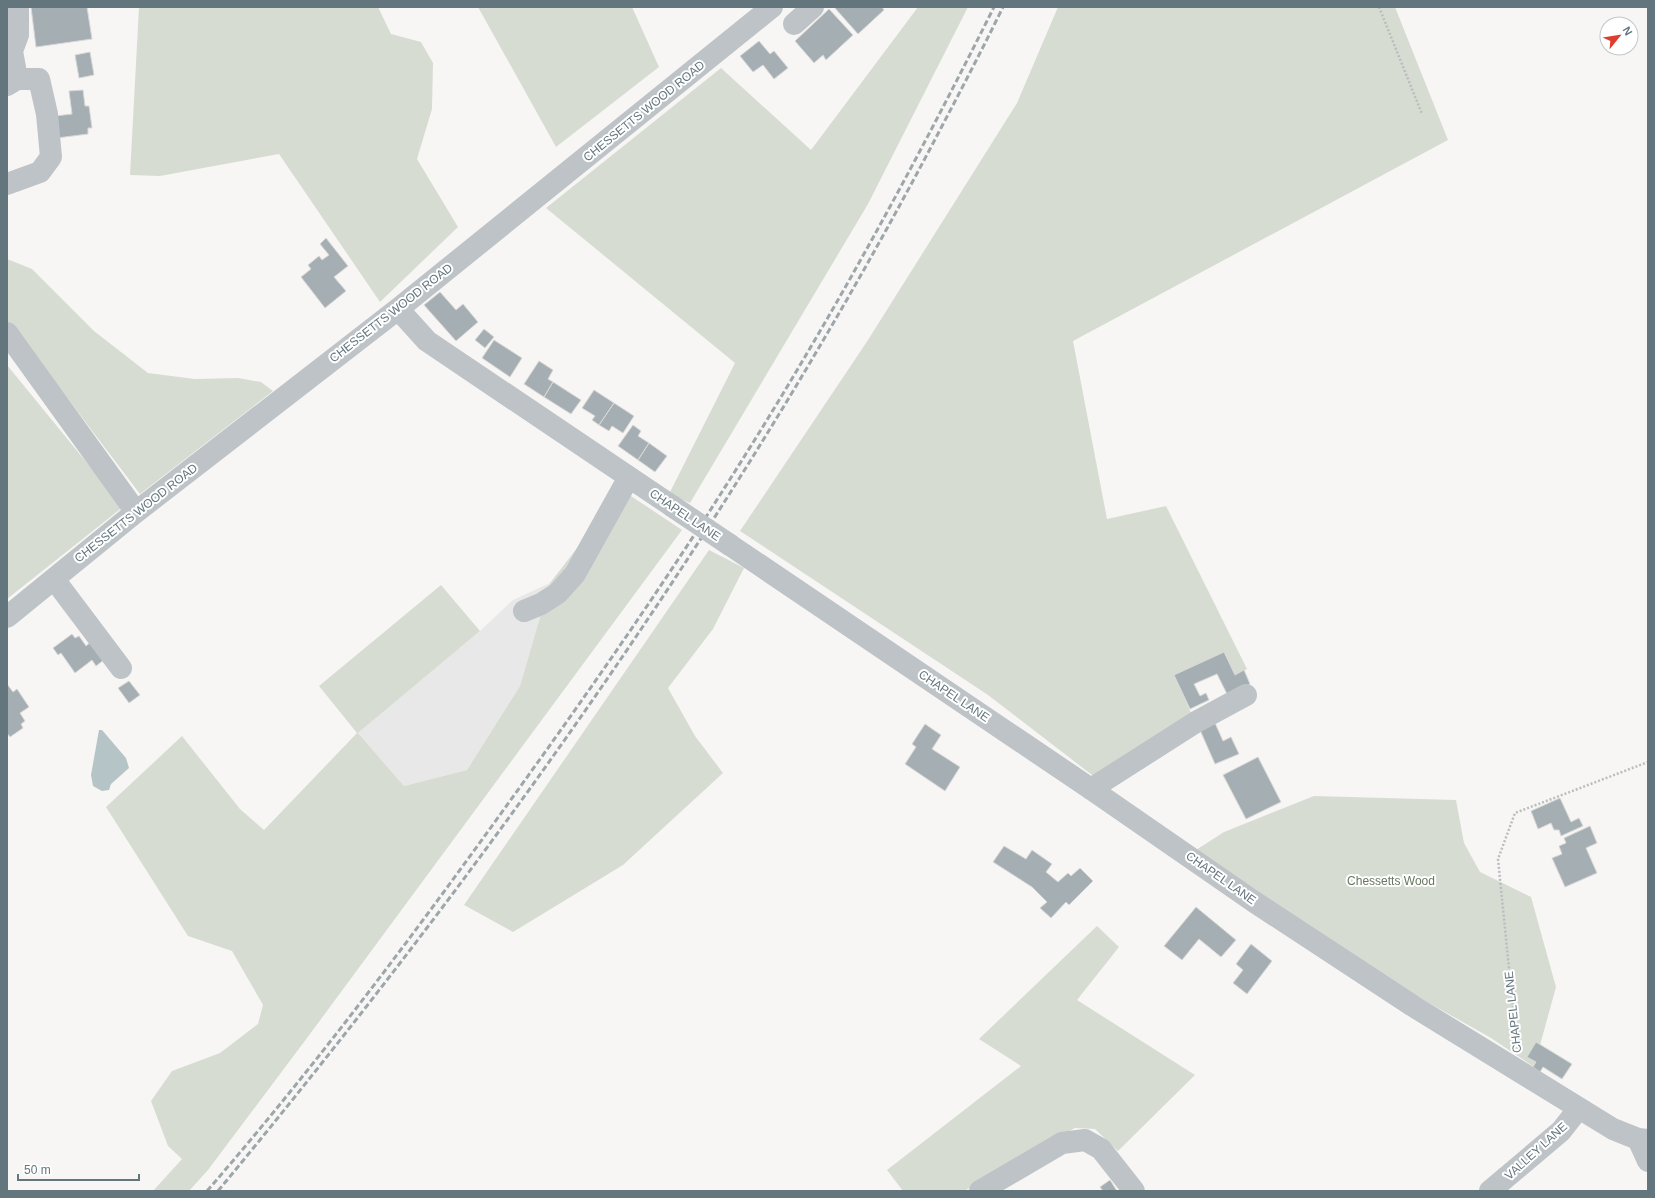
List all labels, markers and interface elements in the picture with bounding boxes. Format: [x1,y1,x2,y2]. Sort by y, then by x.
north arrow [1599,16,1639,56]
text: N [1620,25,1635,37]
street label: CHESSETTS WOOD ROAD [581,58,708,164]
street label: CHESSETTS WOOD ROAD [327,260,455,365]
street label: CHESSETTS WOOD ROAD [72,460,200,565]
street label: CHAPEL LANE [647,486,723,544]
street label: CHAPEL LANE [916,667,992,725]
street label: CHAPEL LANE [1183,849,1259,907]
park label: Chessetts Wood [1347,874,1435,888]
street label: CHAPEL LANE [1502,970,1524,1054]
street label: VALLEY LANE [1502,1119,1570,1183]
scale bar [18,1156,139,1182]
text: 50 m [24,1163,51,1177]

